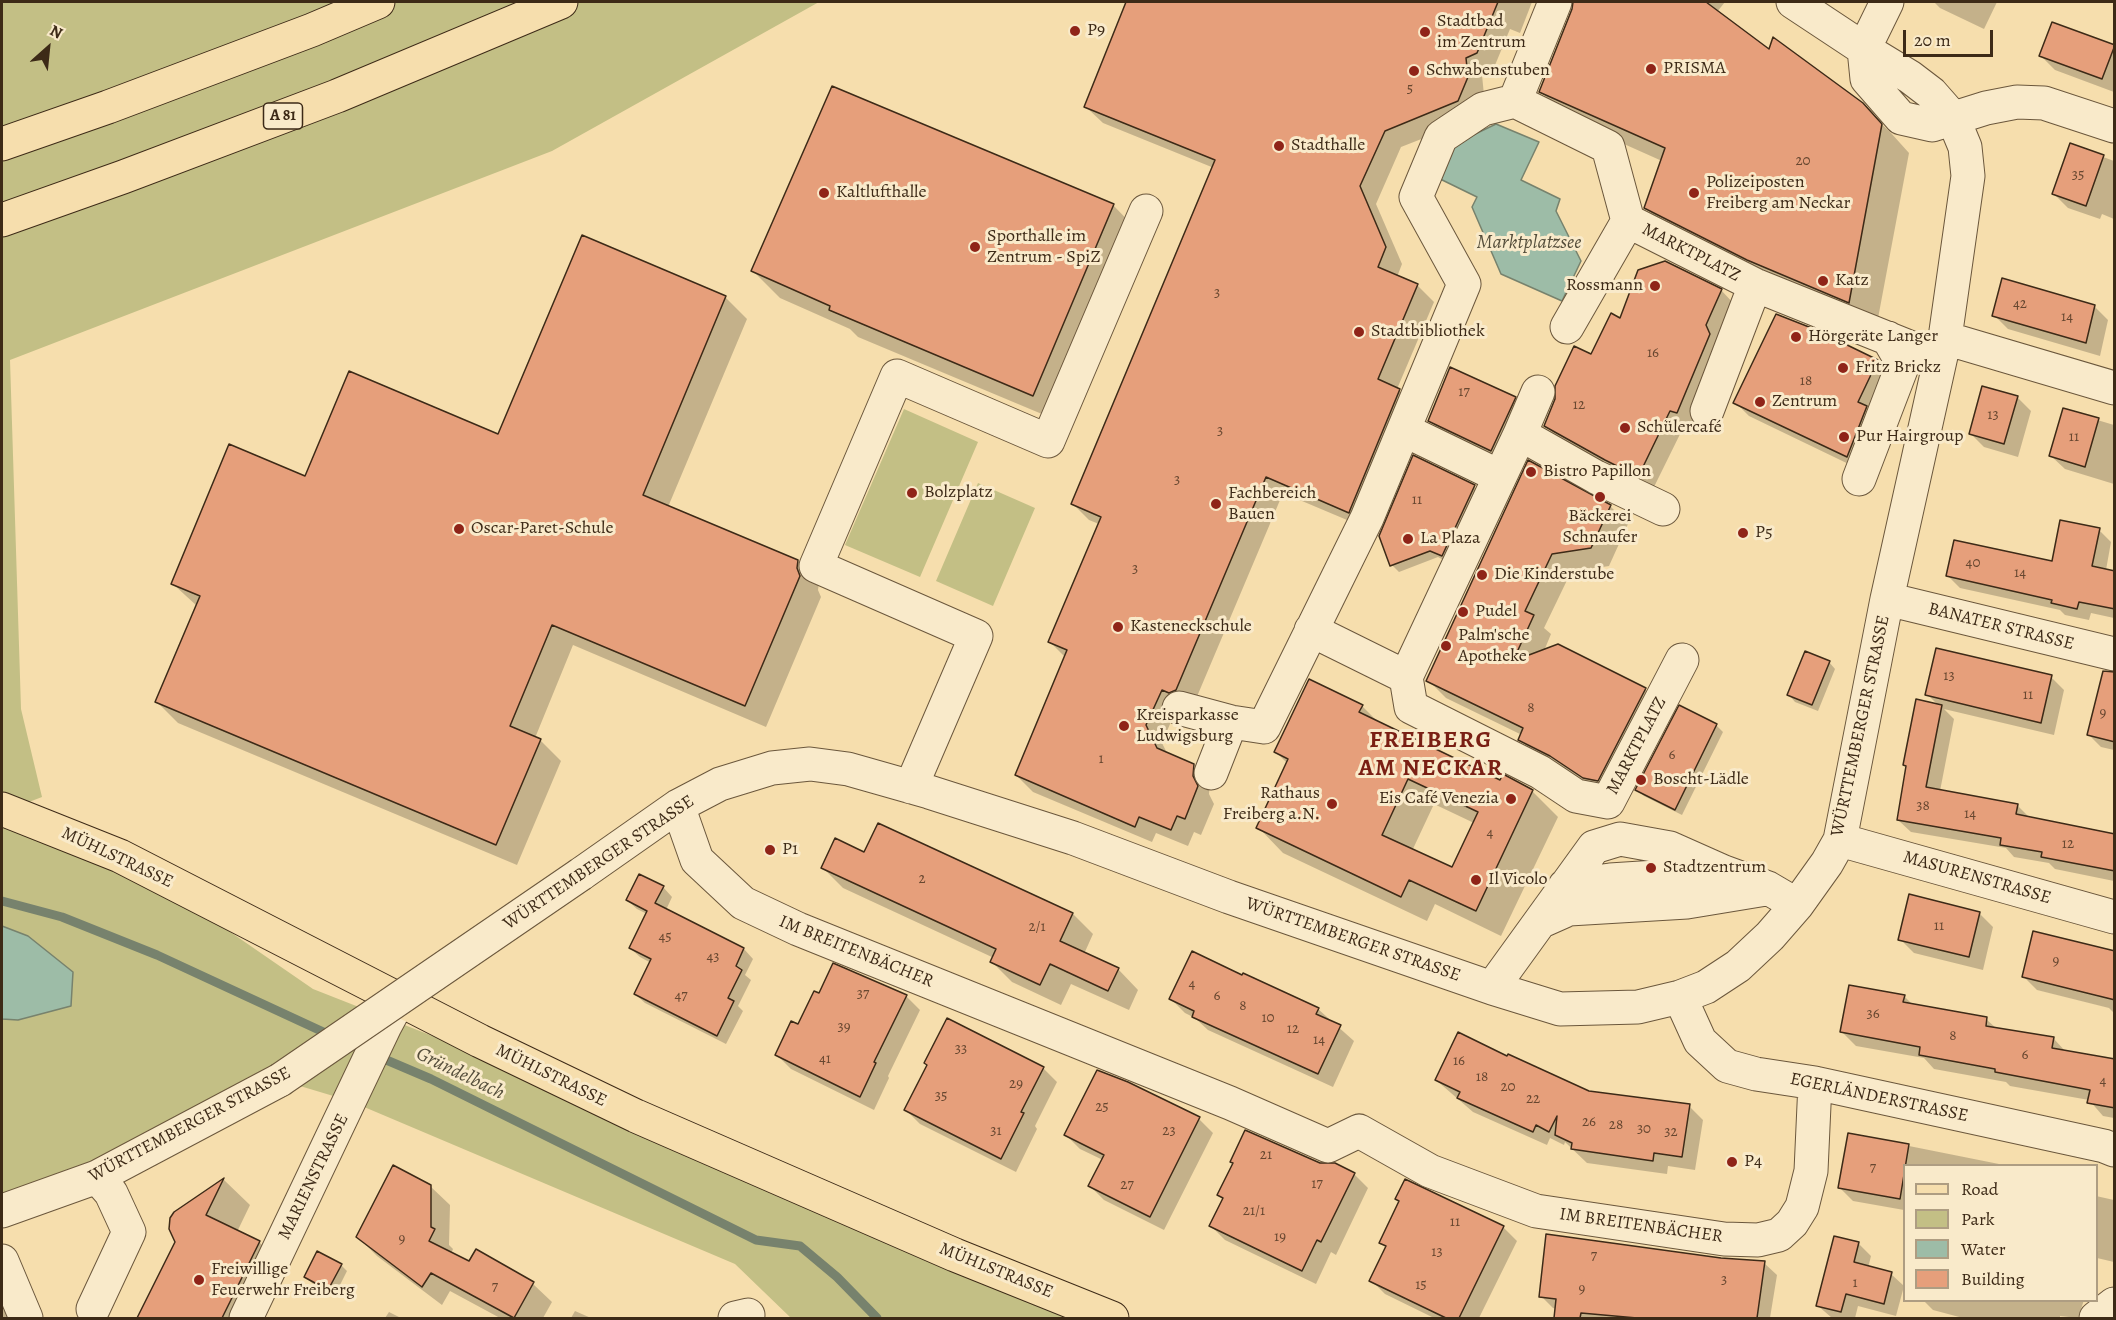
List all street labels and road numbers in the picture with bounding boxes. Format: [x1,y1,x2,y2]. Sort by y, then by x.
road number: A 81 [264,103,302,129]
street label: MARKTPLATZ [1638,219,1744,287]
street label: BANATER STRASSE [1926,598,2076,656]
street label: WÜRTTEMBERGER STRASSE [1827,613,1895,839]
street label: MARKTPLATZ [1602,693,1672,799]
street label: WÜRTTEMBERGER STRASSE [499,791,699,935]
street label: MÜHLSTRASSE [58,823,176,893]
street label: MASURENSTRASSE [1901,847,2053,909]
street label: WÜRTTEMBERGER STRASSE [1243,893,1463,987]
street label: IM BREITENBÄCHER [776,911,936,993]
street label: MÜHLSTRASSE [492,1040,610,1112]
street label: WÜRTTEMBERGER STRASSE [85,1062,295,1188]
street label: EGERLÄNDERSTRASSE [1788,1069,1970,1127]
street label: MARIENSTRASSE [274,1111,354,1243]
street label: IM BREITENBÄCHER [1558,1204,1724,1248]
street label: MÜHLSTRASSE [936,1238,1056,1304]

